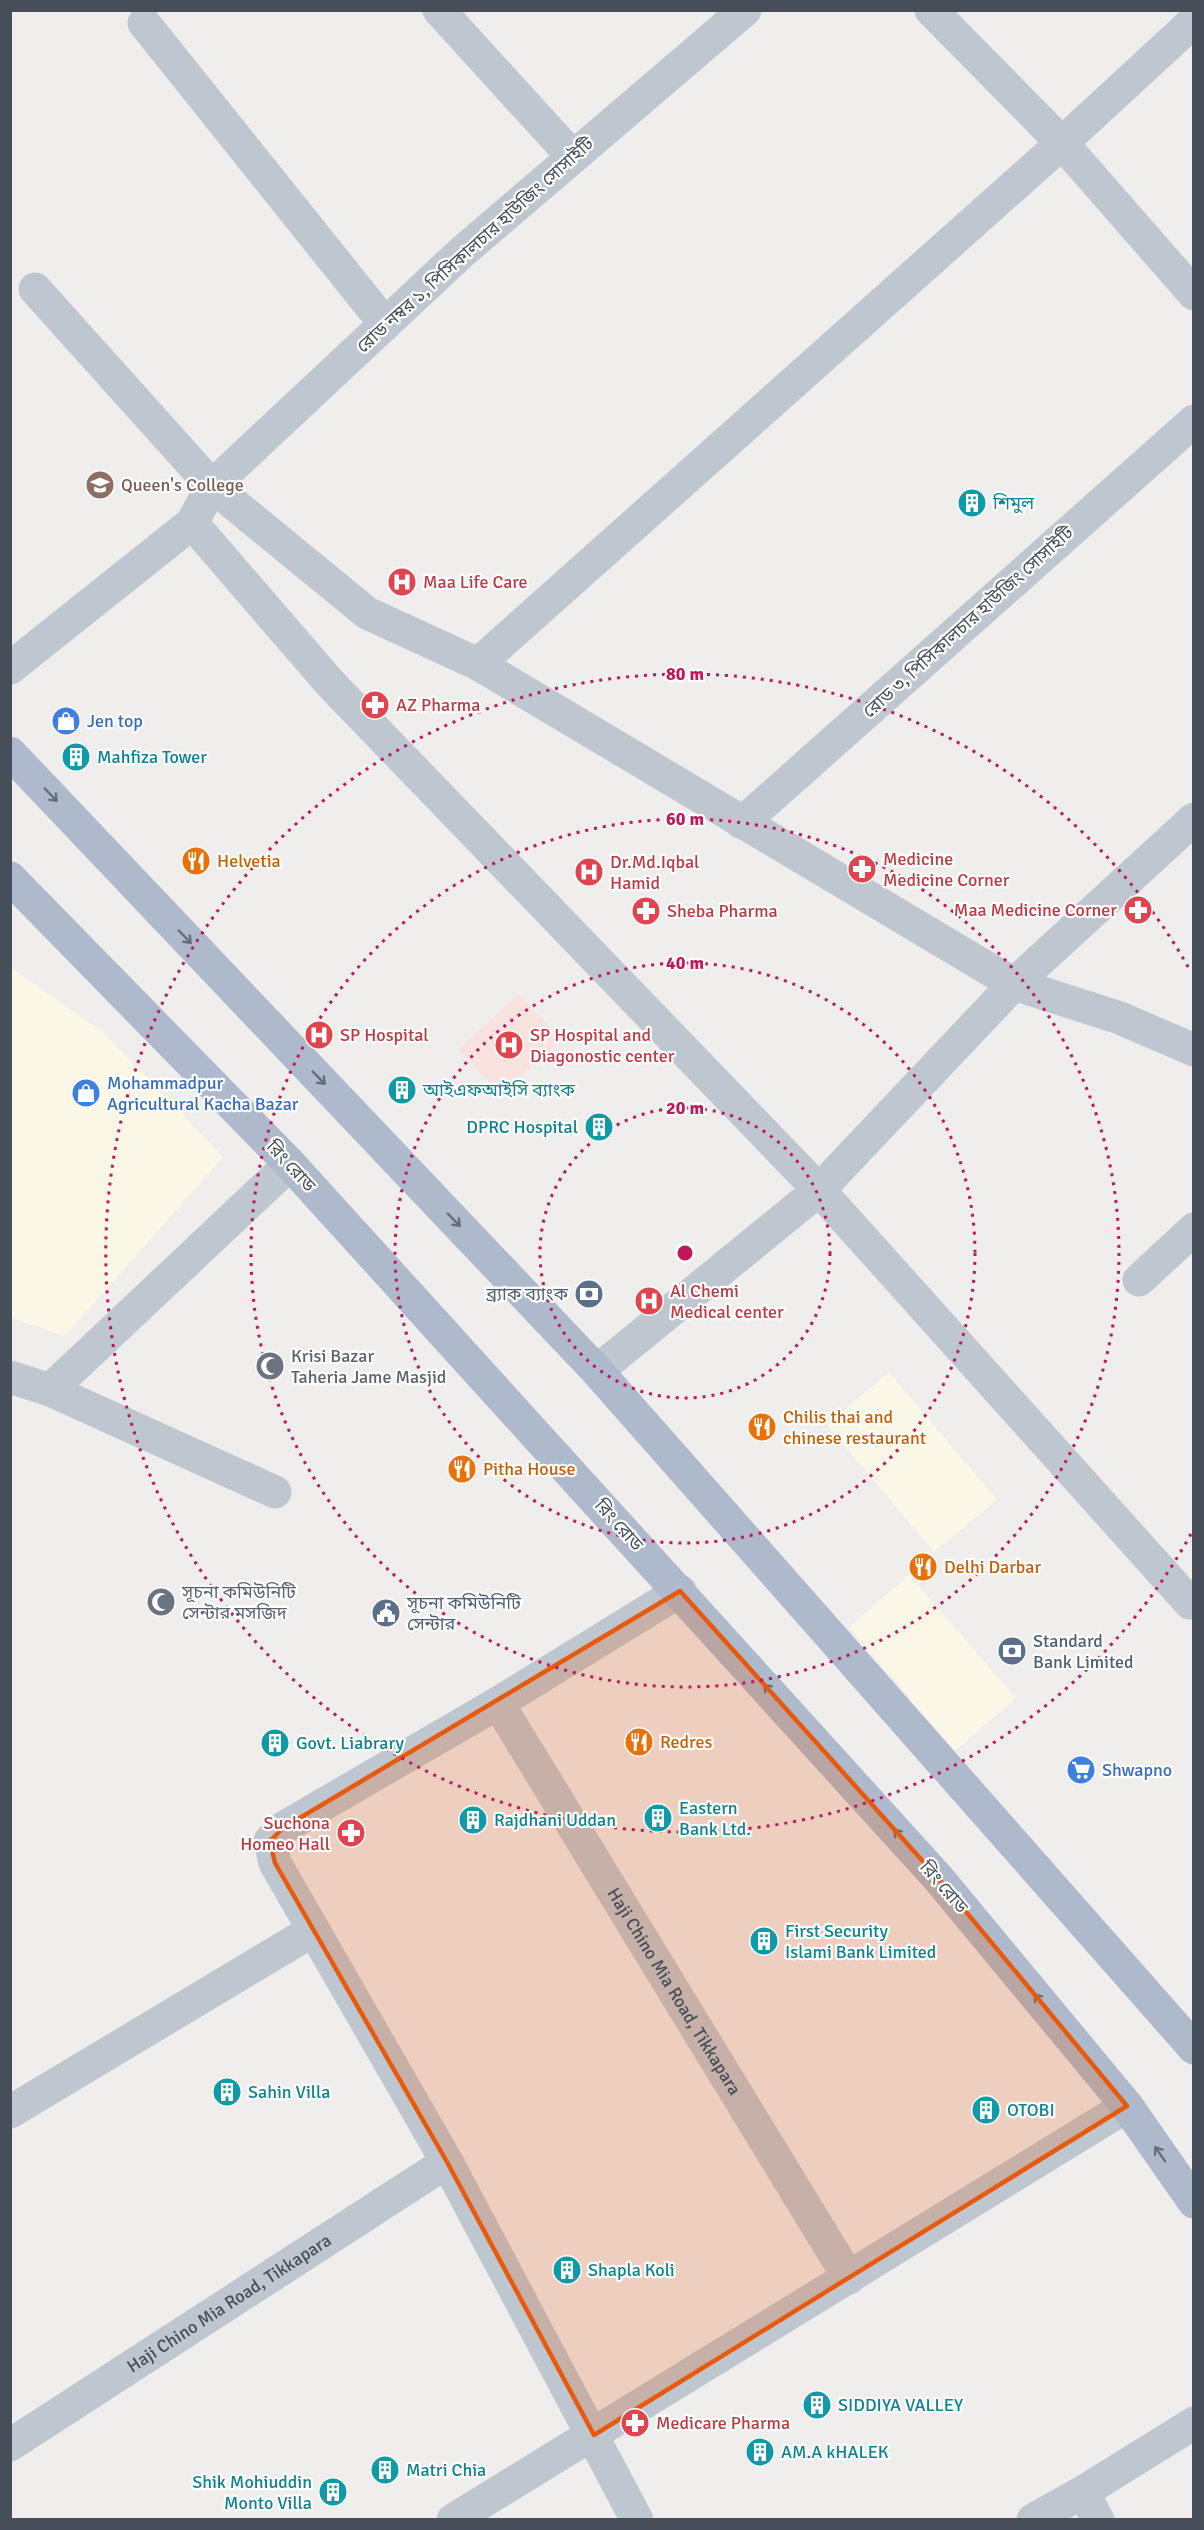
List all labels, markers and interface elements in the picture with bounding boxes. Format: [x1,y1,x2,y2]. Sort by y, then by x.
street label: রোড নম্বর ১, পিসিকালচার হাউজিং সোসাইটি [352,132,599,358]
school or university icon: Queen's College [84,469,116,501]
place label: Queen's College [121,474,244,496]
building icon: শিমুল [956,487,988,519]
place label: শিমুল [992,492,1035,514]
street label: রোড ৩, পিসিকালচার হাউজিং সোসাইটি [858,521,1079,722]
hospital icon: Maa Life Care [386,566,418,598]
place label: Maa Life Care [423,571,528,593]
text: 80 m [666,663,704,685]
pharmacy icon: AZ Pharma [359,689,391,721]
place label: AZ Pharma [396,694,480,716]
shop icon: Jen top [50,705,82,737]
place label: Jen top [87,710,143,732]
building icon: Mahfiza Tower [60,741,92,773]
place label: Mahfiza Tower [97,746,207,768]
one-way arrow [44,788,58,803]
text: 60 m [666,808,704,830]
restaurant icon: Helvetia [180,845,212,877]
place label: Medicine Medicine Corner [883,848,1010,891]
place label: Helvetia [217,850,281,872]
place label: Dr.Md.Iqbal Hamid [610,851,699,894]
pharmacy icon: Medicine Medicine Corner [846,853,878,885]
hospital icon: Dr.Md.Iqbal Hamid [573,856,605,888]
pharmacy icon: Maa Medicine Corner [1122,894,1154,926]
pharmacy icon: Sheba Pharma [630,895,662,927]
place label: Maa Medicine Corner [954,899,1117,921]
place label: Sheba Pharma [667,900,778,922]
one-way arrow [178,929,192,944]
text: 40 m [666,952,704,974]
hospital icon: SP Hospital [303,1019,335,1051]
place label: SP Hospital [340,1024,429,1046]
place label: SP Hospital and Diagonostic center [530,1024,675,1067]
hospital icon: SP Hospital and Diagonostic center [493,1029,525,1061]
one-way arrow [312,1070,326,1085]
place label: Mohammadpur Agricultural Kacha Bazar [107,1072,299,1115]
building icon: আইএফআইসি ব্যাংক [386,1074,418,1106]
shop icon: Mohammadpur Agricultural Kacha Bazar [70,1077,102,1109]
place label: আইএফআইসি ব্যাংক [422,1079,575,1101]
text: 20 m [666,1097,704,1119]
building icon: DPRC Hospital [583,1111,615,1143]
place label: DPRC Hospital [466,1116,578,1138]
street label: রিং রোড [261,1135,320,1196]
one-way arrow [446,1212,461,1227]
centre of rings [675,1243,695,1263]
bank icon: ব্র্যাক ব্যাংক [573,1278,605,1310]
place label: Al Chemi Medical center [670,1280,784,1323]
place label: ব্র্যাক ব্যাংক [486,1283,568,1305]
hospital icon: Al Chemi Medical center [633,1285,665,1317]
place label: Krisi Bazar Taheria Jame Masjid [291,1345,446,1388]
mosque icon: Krisi Bazar Taheria Jame Masjid [254,1350,286,1382]
place label: Chilis thai and chinese restaurant [783,1406,926,1449]
restaurant icon: Chilis thai and chinese restaurant [746,1411,778,1443]
restaurant icon: Pitha House [446,1453,478,1485]
place label: Pitha House [483,1458,575,1480]
street label: রিং রোড [589,1494,648,1556]
restaurant icon: Delhi Darbar [907,1551,939,1583]
place label: Delhi Darbar [944,1556,1041,1578]
place label: সূচনা কমিউনিটি সেন্টার মসজিদ [181,1581,297,1624]
mosque icon: সূচনা কমিউনিটি সেন্টার মসজিদ [145,1586,177,1618]
place label: সূচনা কমিউনিটি সেন্টার [406,1592,522,1635]
public building icon: সূচনা কমিউনিটি সেন্টার [370,1597,402,1629]
place label: Standard Bank Limited [1033,1630,1134,1673]
bank icon: Standard Bank Limited [996,1635,1028,1667]
one-way arrow [763,1684,777,1699]
restaurant icon: Redres [623,1726,655,1758]
building icon: Govt. Liabrary [259,1727,291,1759]
place label: Redres [660,1731,712,1753]
place label: Govt. Liabrary [296,1732,404,1754]
supermarket icon: Shwapno [1065,1754,1097,1786]
place label: Shwapno [1102,1759,1172,1781]
place label: Eastern Bank Ltd. [679,1797,751,1840]
building icon: Eastern Bank Ltd. [642,1802,674,1834]
building icon: Rajdhani Uddan [457,1804,489,1836]
place label: Rajdhani Uddan [494,1809,616,1831]
place label: Suchona Homeo Hall [240,1812,330,1855]
pharmacy icon: Suchona Homeo Hall [335,1817,367,1849]
one-way arrow [893,1829,907,1844]
street label: রিং রোড [915,1856,973,1918]
street label: Haji Chino Mia Road, Tikkapara [602,1884,746,2099]
place label: First Security Islami Bank Limited [785,1920,936,1963]
building icon: First Security Islami Bank Limited [748,1925,780,1957]
one-way arrow [1033,1993,1046,2009]
building icon: Sahin Villa [211,2076,243,2108]
place label: Sahin Villa [248,2081,330,2103]
building icon: OTOBI [970,2094,1002,2126]
place label: OTOBI [1007,2099,1055,2121]
one-way arrow [1154,2146,1166,2163]
street label: Haji Chino Mia Road, Tikkapara [123,2229,335,2377]
building icon: Shapla Koli [551,2254,583,2286]
place label: Shapla Koli [588,2259,675,2281]
building icon: SIDDIYA VALLEY [801,2389,833,2421]
place label: SIDDIYA VALLEY [838,2394,963,2416]
pharmacy icon: Medicare Pharma [619,2407,651,2439]
place label: Medicare Pharma [656,2412,790,2434]
building icon: AM.A kHALEK [744,2436,776,2468]
place label: AM.A kHALEK [781,2441,889,2463]
building icon: Matri Chia [369,2454,401,2486]
place label: Matri Chia [406,2459,486,2481]
place label: Shik Mohiuddin Monto Villa [192,2471,312,2514]
building icon: Shik Mohiuddin Monto Villa [317,2476,349,2508]

